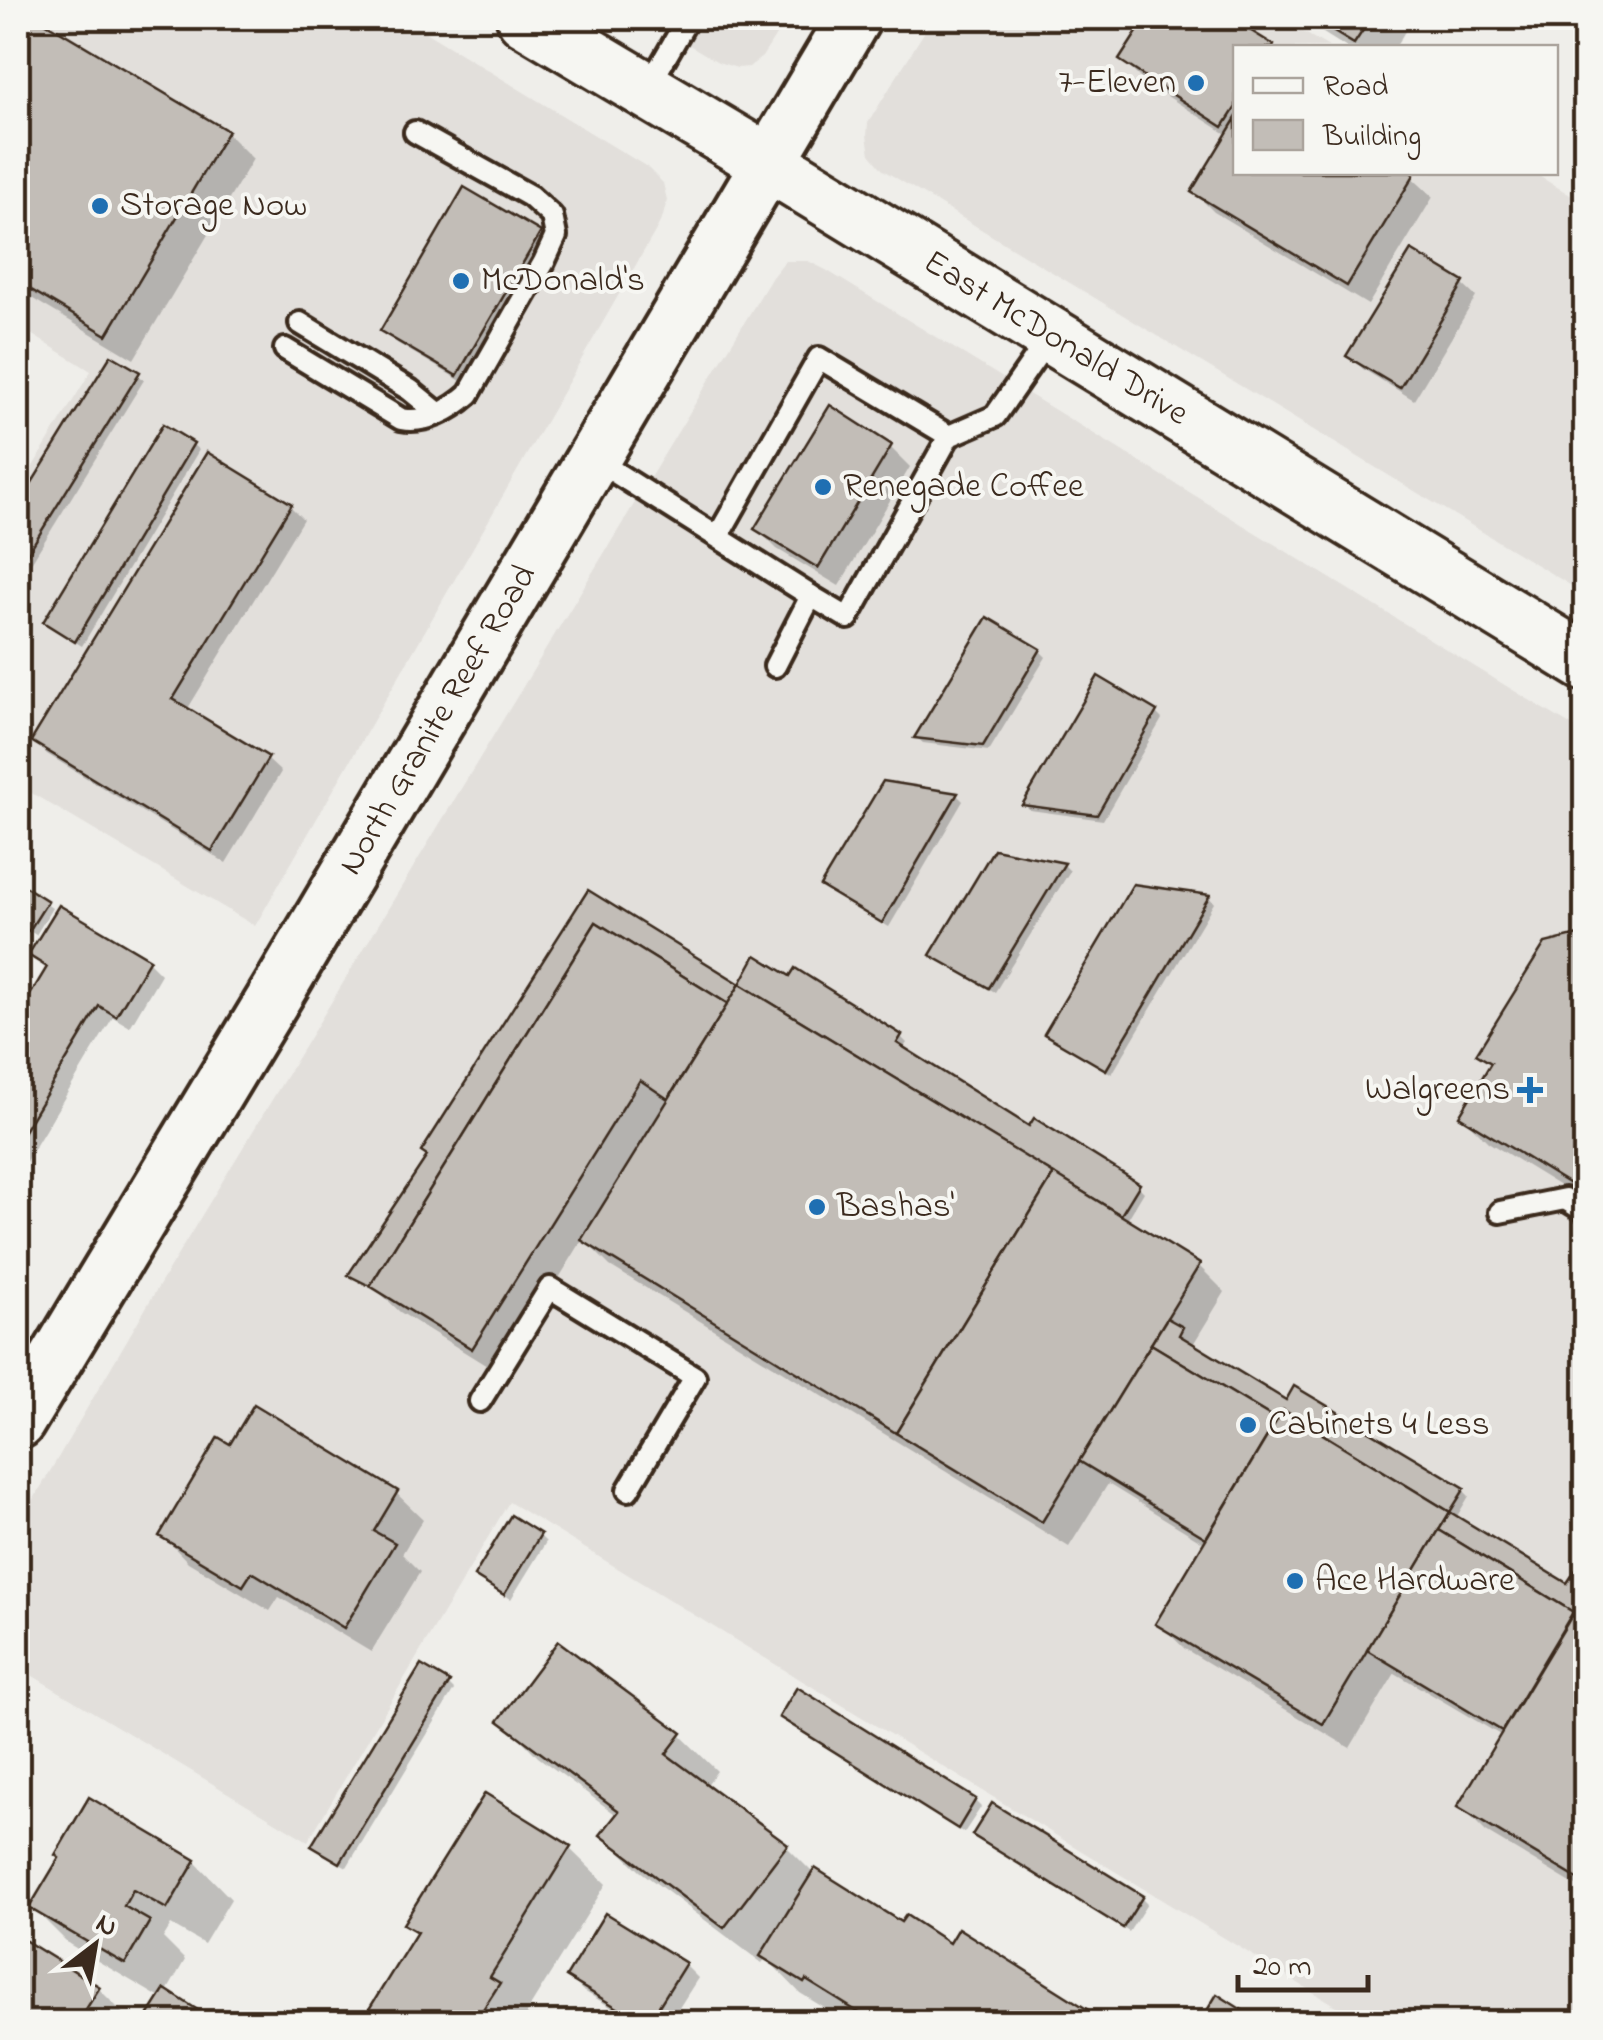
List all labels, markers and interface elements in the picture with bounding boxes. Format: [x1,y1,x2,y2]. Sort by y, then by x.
legend [1233,45,1558,175]
place label: 7-Eleven [1058,58,1176,109]
text: Road [1323,66,1388,110]
marker: 7-Eleven [1185,72,1207,94]
text: Building [1322,116,1421,160]
place label: Storage Now [120,181,307,232]
marker: Storage Now [89,195,111,217]
street label: East McDonald Drive [913,238,1198,440]
place label: McDonald's [481,256,645,307]
marker: McDonald's [450,270,472,292]
place label: Renegade Coffee [843,462,1084,513]
marker: Renegade Coffee [812,476,834,498]
street label: North Granite Reef Road [326,555,550,885]
place label: Walgreens [1365,1065,1510,1116]
marker: Walgreens [1519,1079,1541,1101]
place label: Bashas' [836,1182,955,1233]
marker: Bashas' [806,1196,828,1218]
place label: Cabinets 4 Less [1268,1400,1490,1451]
marker: Cabinets 4 Less [1237,1414,1259,1436]
place label: Ace Hardware [1315,1556,1515,1607]
marker: Ace Hardware [1284,1570,1306,1592]
north arrow [45,1895,145,1995]
text: N [87,1904,125,1949]
scale bar [1238,1930,1368,1992]
text: 20 m [1253,1946,1312,1990]

